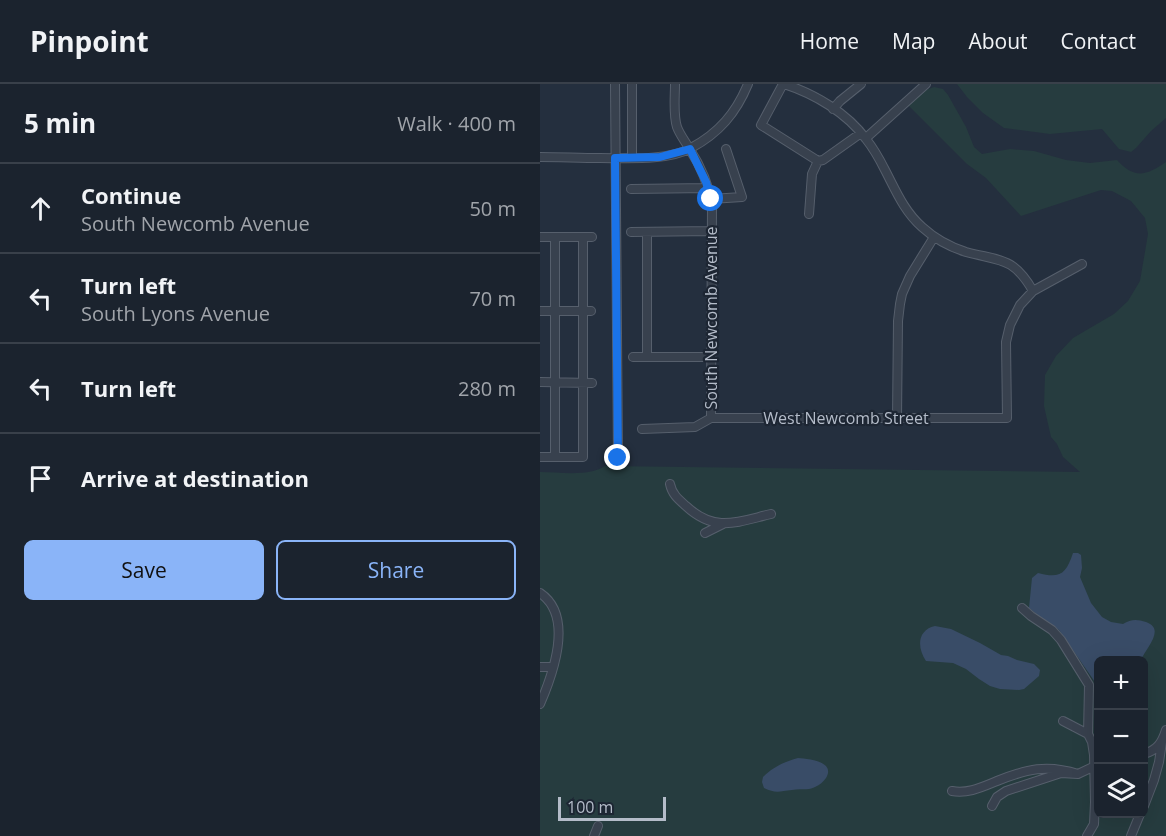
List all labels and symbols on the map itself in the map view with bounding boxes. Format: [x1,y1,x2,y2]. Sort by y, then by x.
route start [697,185,723,211]
street label: South Newcomb Avenue [700,226,722,410]
street label: West Newcomb Street [763,407,929,429]
route end [604,444,630,470]
scale bar [558,794,666,822]

